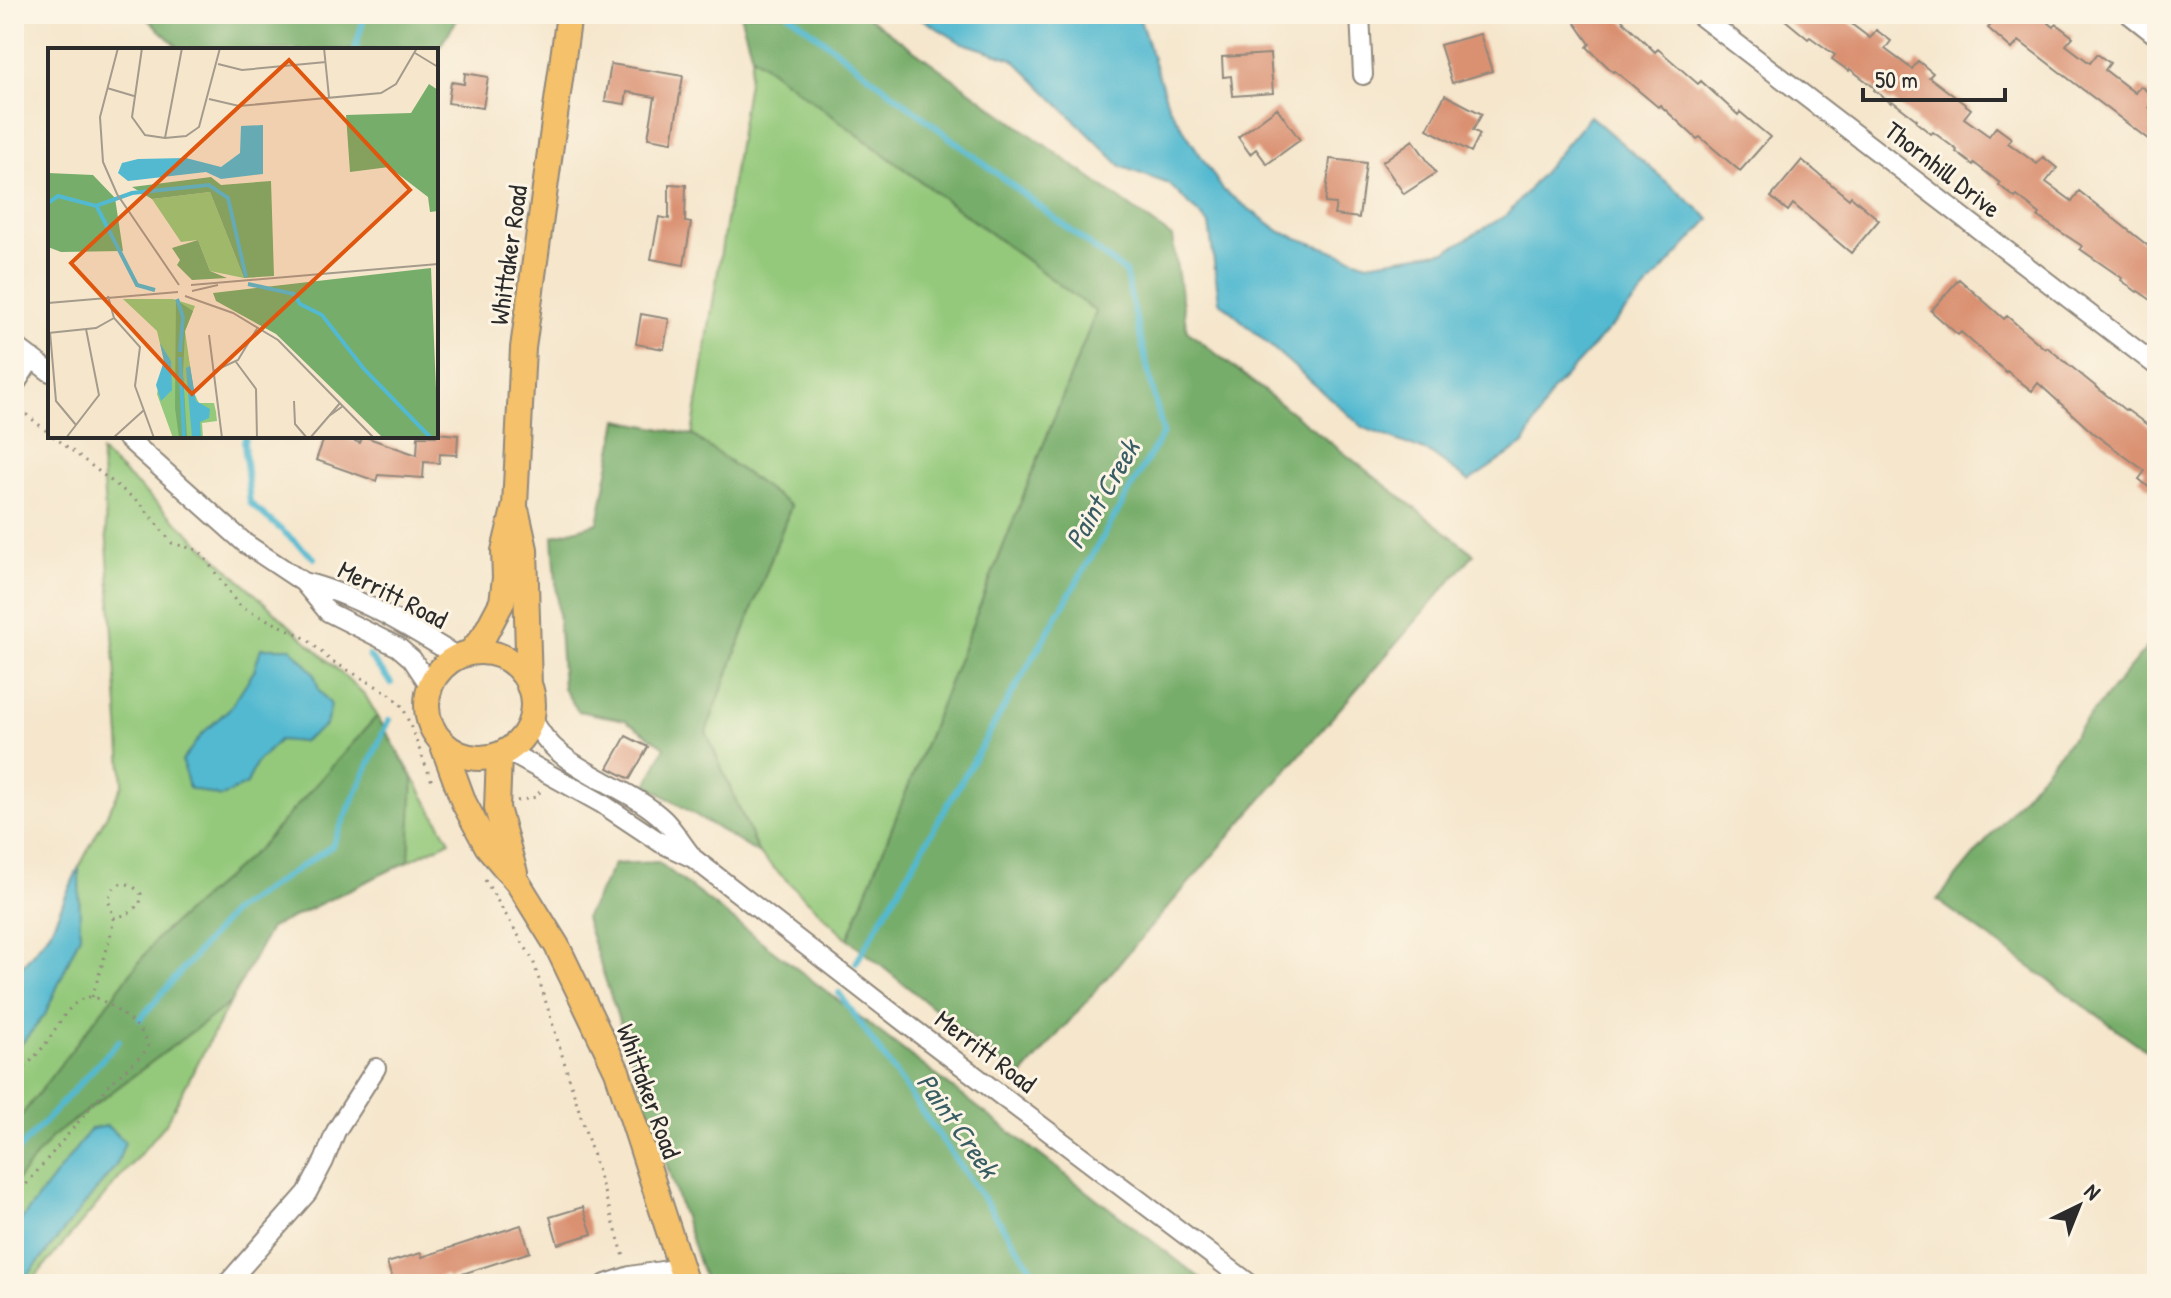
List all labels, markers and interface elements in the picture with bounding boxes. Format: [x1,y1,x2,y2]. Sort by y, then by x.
inset map [48,48,438,438]
scale bar [1863,52,2005,102]
text: 50 m [1875,63,1918,95]
street label: Thornhill Drive [1878,113,2008,225]
street label: Whittaker Road [481,183,535,327]
water label: Paint Creek [1056,431,1150,555]
street label: Merritt Road [332,552,454,636]
street label: Merritt Road [928,1001,1044,1101]
street label: Whittaker Road [609,1019,689,1163]
water label: Paint Creek [908,1065,1009,1187]
north arrow [2039,1166,2119,1246]
text: N [2078,1176,2107,1207]

